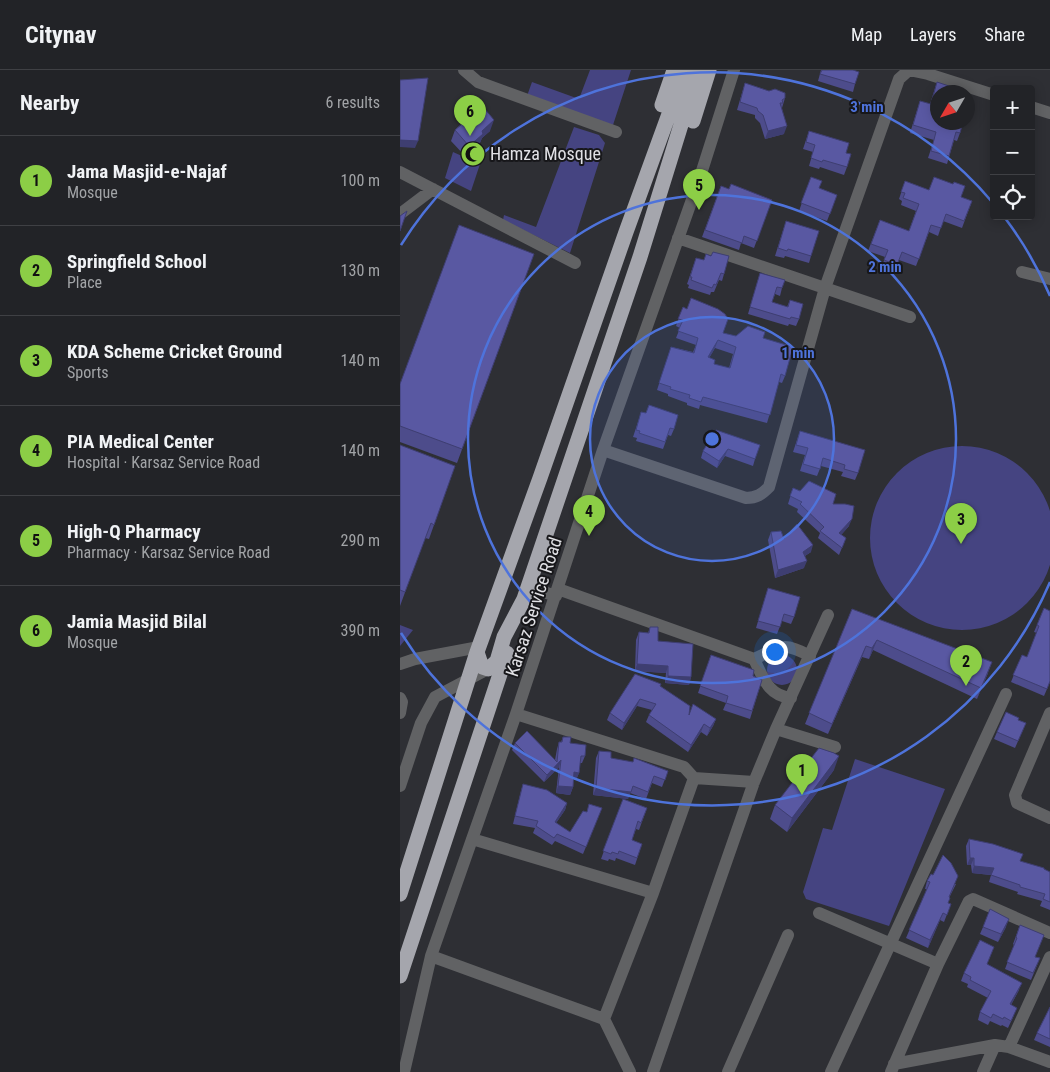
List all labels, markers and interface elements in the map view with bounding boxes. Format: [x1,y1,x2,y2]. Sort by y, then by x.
text: Citynav [25,21,96,49]
text: Map [851,24,882,45]
text: Layers [910,24,957,45]
text: Share [985,24,1025,45]
north arrow [930,85,975,130]
map controls [990,85,1035,220]
button: + [990,85,1035,130]
text: Nearby [20,91,79,115]
text: 6 results [325,93,380,112]
pin: 6 [454,95,486,136]
text: 3 min [850,98,884,116]
button: − [990,130,1035,175]
mosque icon: Hamza Mosque [460,141,486,167]
place label: Hamza Mosque [490,143,601,164]
text: Jama Masjid-e-Najaf [67,160,227,183]
pin: 5 [683,169,715,210]
text: 1 [32,171,40,190]
text: 100 m [341,171,380,190]
button: locate [990,175,1035,220]
text: Mosque [67,183,118,202]
text: Springfield School [67,250,207,273]
text: 2 min [868,258,902,276]
text: 2 [32,261,40,280]
text: 130 m [341,261,380,280]
text: Place [67,273,102,292]
text: KDA Scheme Cricket Ground [67,340,282,363]
text: 1 min [781,344,815,362]
text: 3 [32,351,40,370]
text: 140 m [341,351,380,370]
text: Sports [67,363,109,382]
text: PIA Medical Center [67,430,214,453]
centre of rings [703,430,721,448]
text: 4 [32,441,40,460]
text: 140 m [341,441,380,460]
text: Hospital · Karsaz Service Road [67,453,260,472]
pin: 4 [573,495,605,536]
pin: 3 [945,503,977,544]
text: High-Q Pharmacy [67,520,201,543]
text: 5 [32,531,40,550]
text: 290 m [341,531,380,550]
street label: Karsaz Service Road [501,535,566,679]
text: Pharmacy · Karsaz Service Road [67,543,270,562]
text: Jamia Masjid Bilal [67,610,207,633]
text: 6 [32,621,40,640]
text: 390 m [341,621,380,640]
text: Mosque [67,633,118,652]
your location [762,639,788,665]
pin: 2 [950,645,982,686]
pin: 1 [786,754,818,795]

